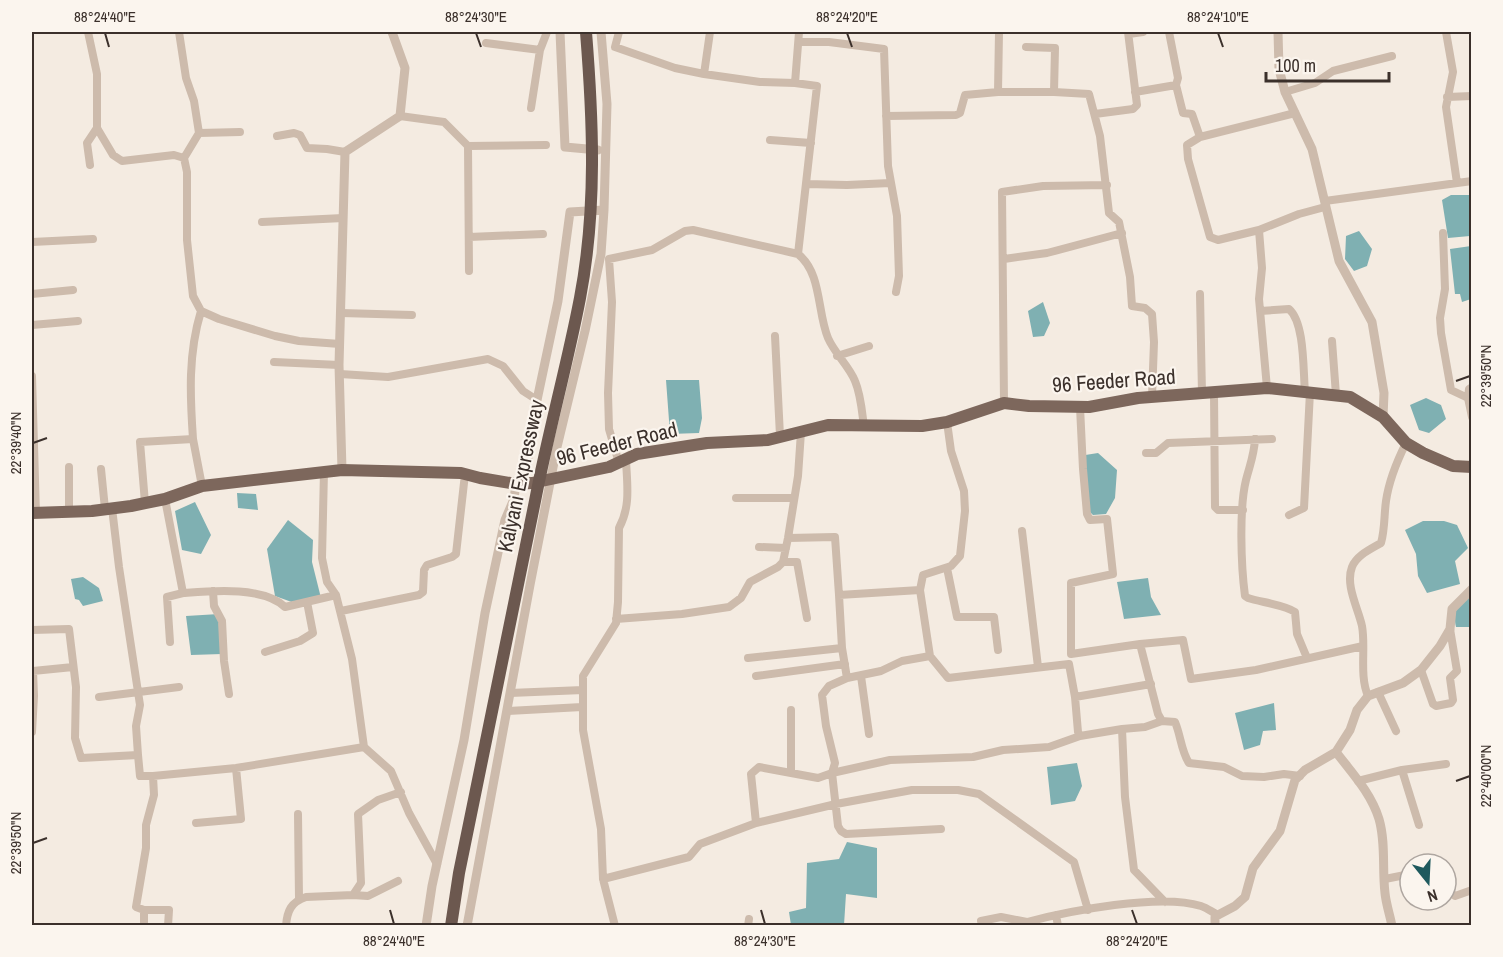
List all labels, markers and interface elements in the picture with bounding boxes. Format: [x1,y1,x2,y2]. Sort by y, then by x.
text: 88°24'40"E [74,6,136,27]
text: 88°24'30"E [445,6,507,27]
text: 88°24'20"E [816,6,878,27]
text: 88°24'10"E [1187,6,1249,27]
scale bar [1266,45,1389,83]
text: 100 m [1275,53,1316,78]
text: 22°39'50"N [1475,345,1496,407]
street label: 96 Feeder Road [1051,362,1177,399]
street label: Kalyani Expressway [490,397,551,555]
text: 22°39'40"N [5,412,26,474]
street label: 96 Feeder Road [553,414,680,473]
text: 22°40'00"N [1475,745,1496,807]
text: 22°39'50"N [5,812,26,874]
north arrow [1398,852,1458,912]
text: N [1425,884,1441,908]
text: 88°24'40"E [363,930,425,951]
text: 88°24'30"E [734,930,796,951]
text: 88°24'20"E [1106,930,1168,951]

